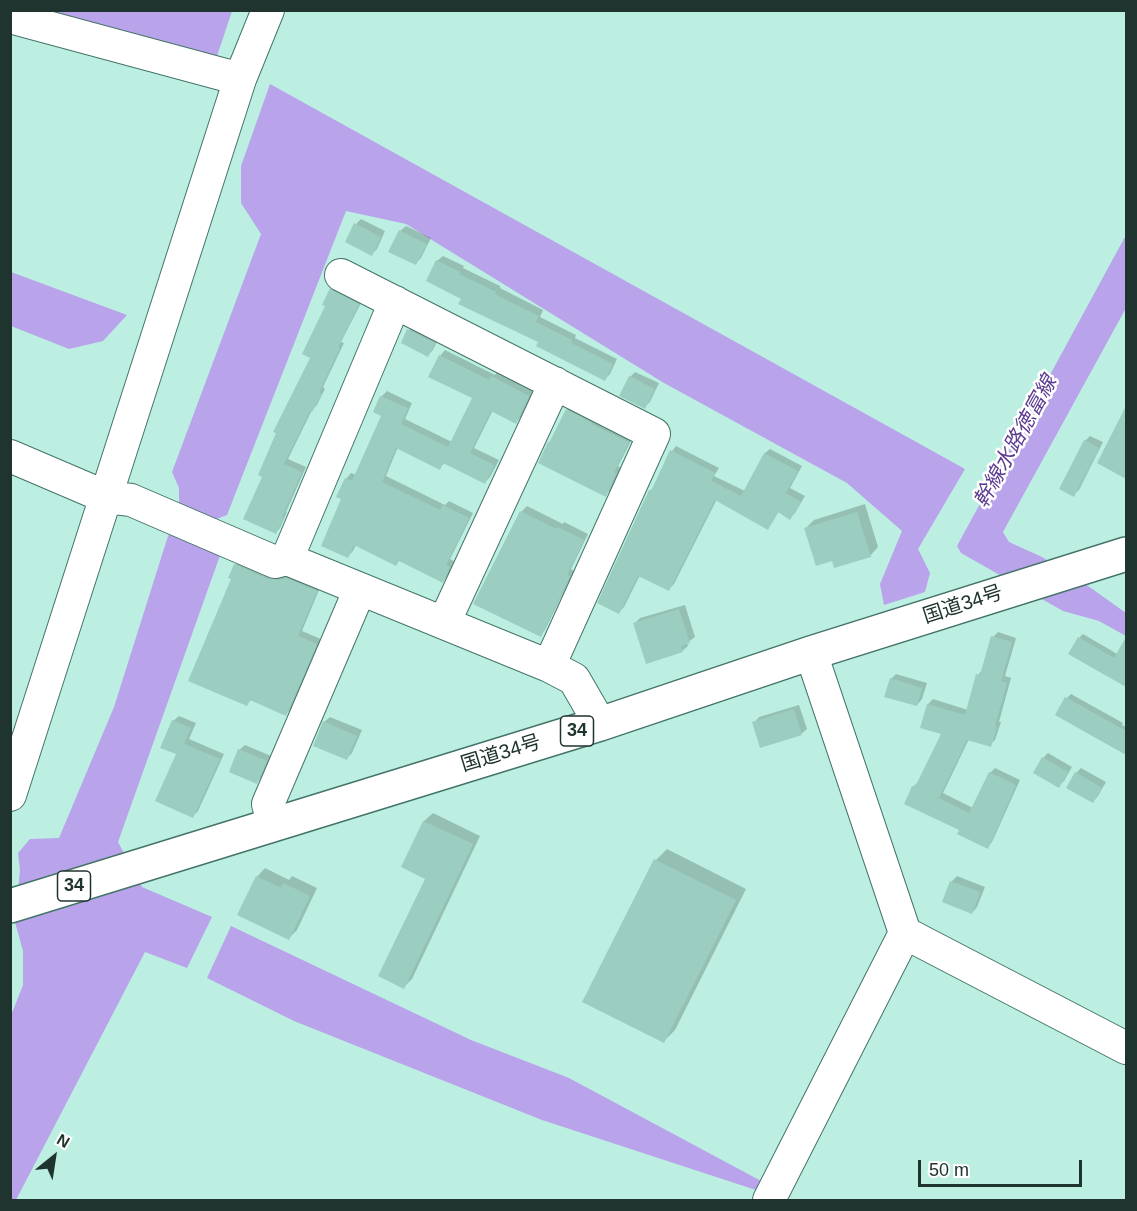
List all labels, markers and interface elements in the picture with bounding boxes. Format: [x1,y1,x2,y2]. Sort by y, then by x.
water label: 幹線水路徳富線 [969,372,1063,512]
street label: 国道34号 [920,581,1006,629]
road number: 34 [560,716,594,746]
street label: 国道34号 [458,731,544,777]
road number: 34 [58,871,90,901]
north arrow [24,1127,84,1187]
text: N [54,1131,73,1151]
scale bar [921,1148,1084,1186]
text: 50 m [929,1160,969,1180]

